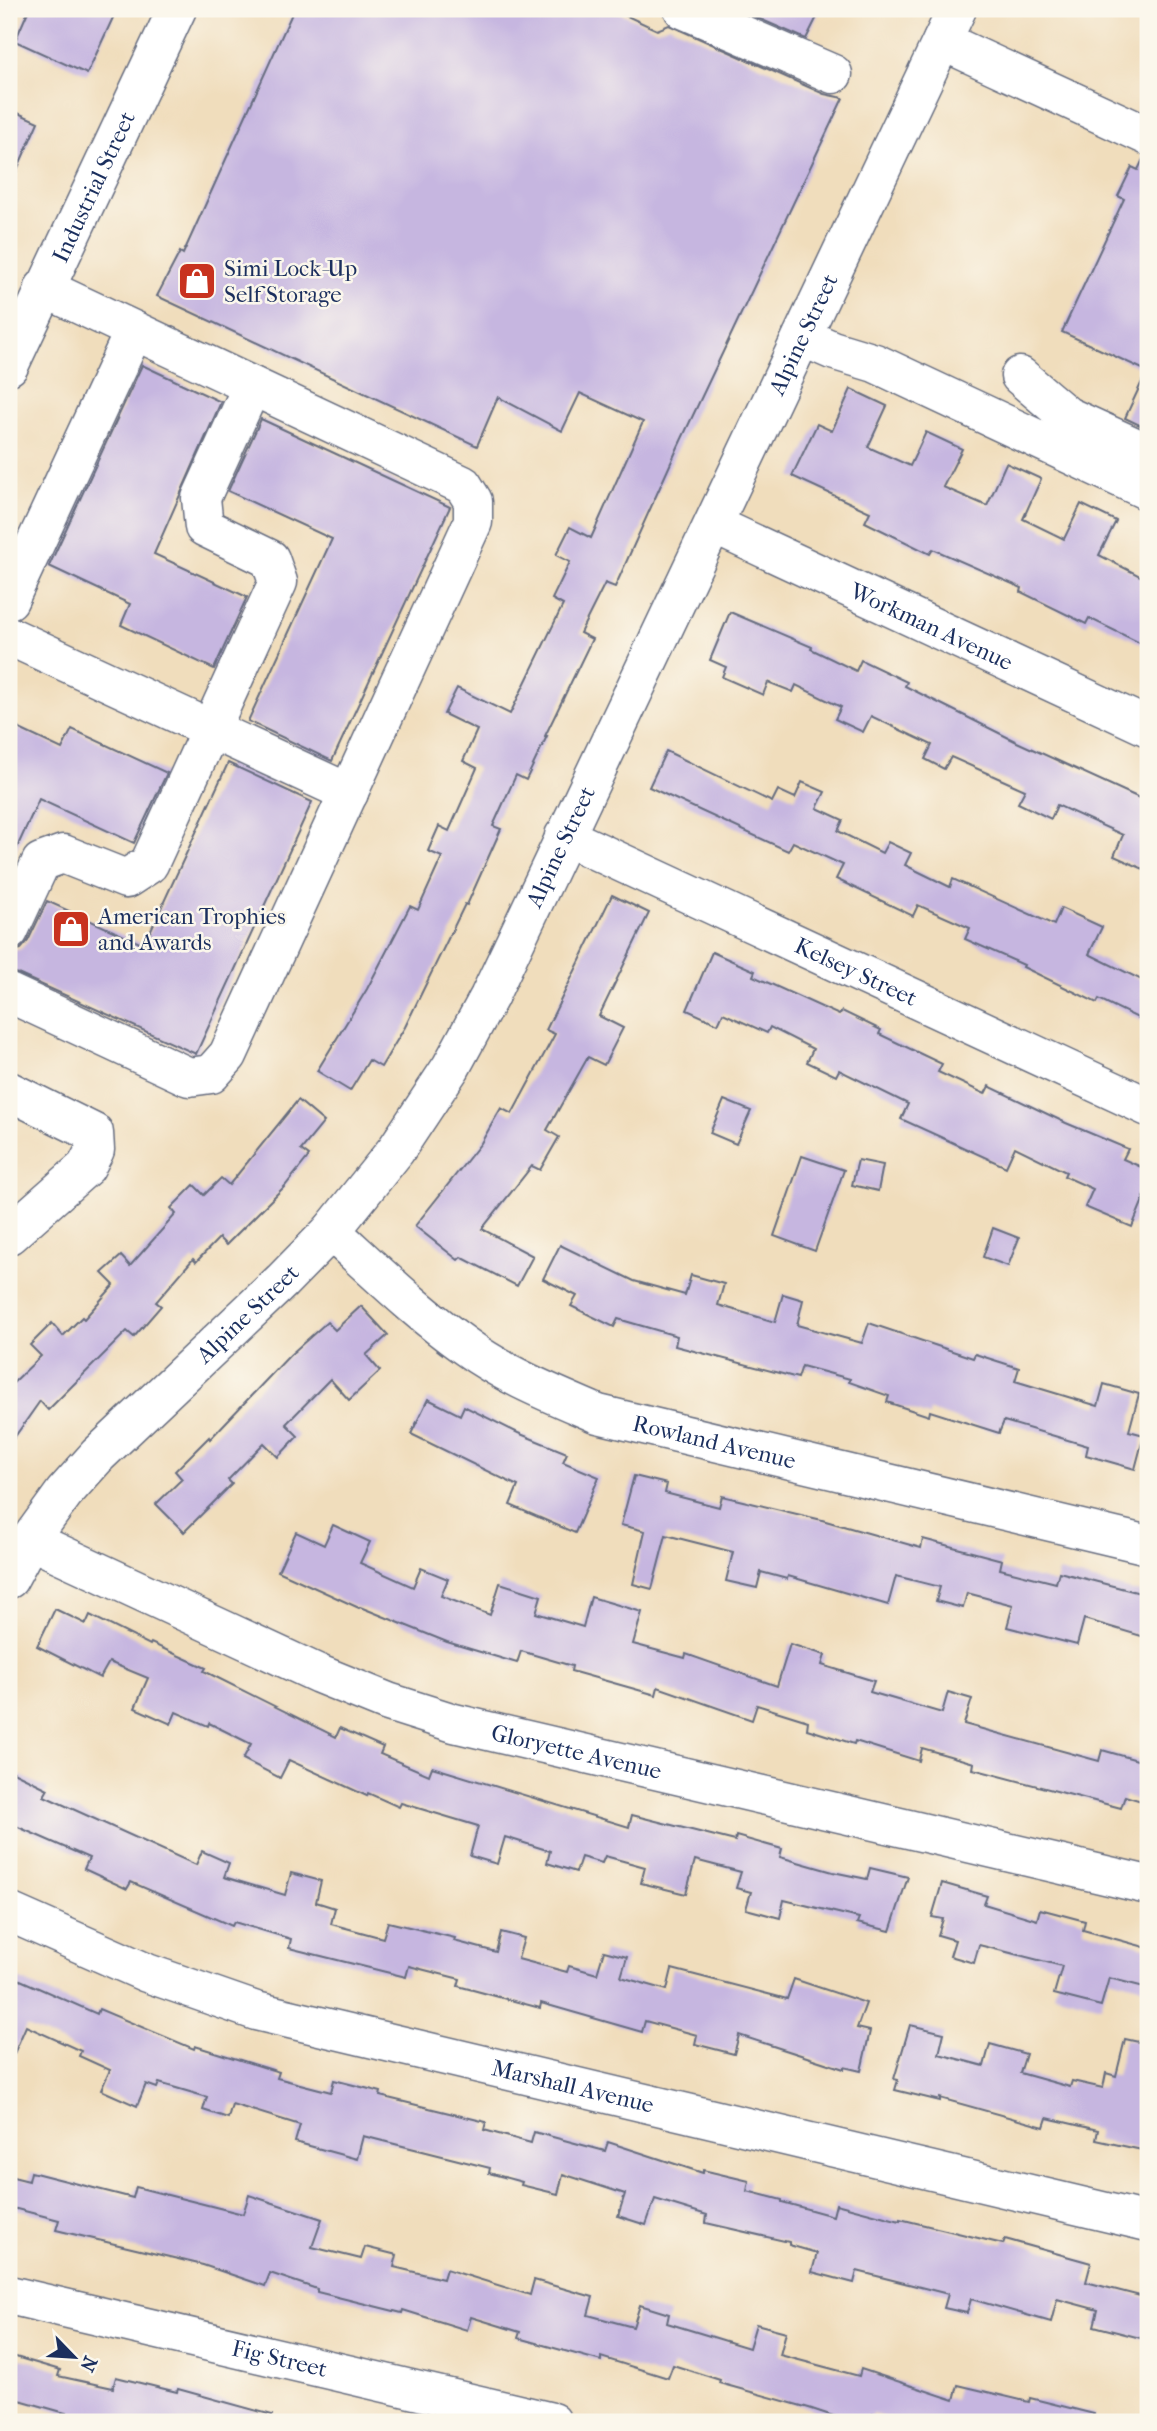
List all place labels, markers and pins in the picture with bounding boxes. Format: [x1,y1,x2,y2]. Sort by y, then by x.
place label: Simi Lock-Up Self Storage [224,255,357,308]
shop icon: Simi Lock-Up Self Storage [176,260,218,302]
place label: American Trophies and Awards [97,903,286,956]
shop icon: American Trophies and Awards [50,908,92,950]

